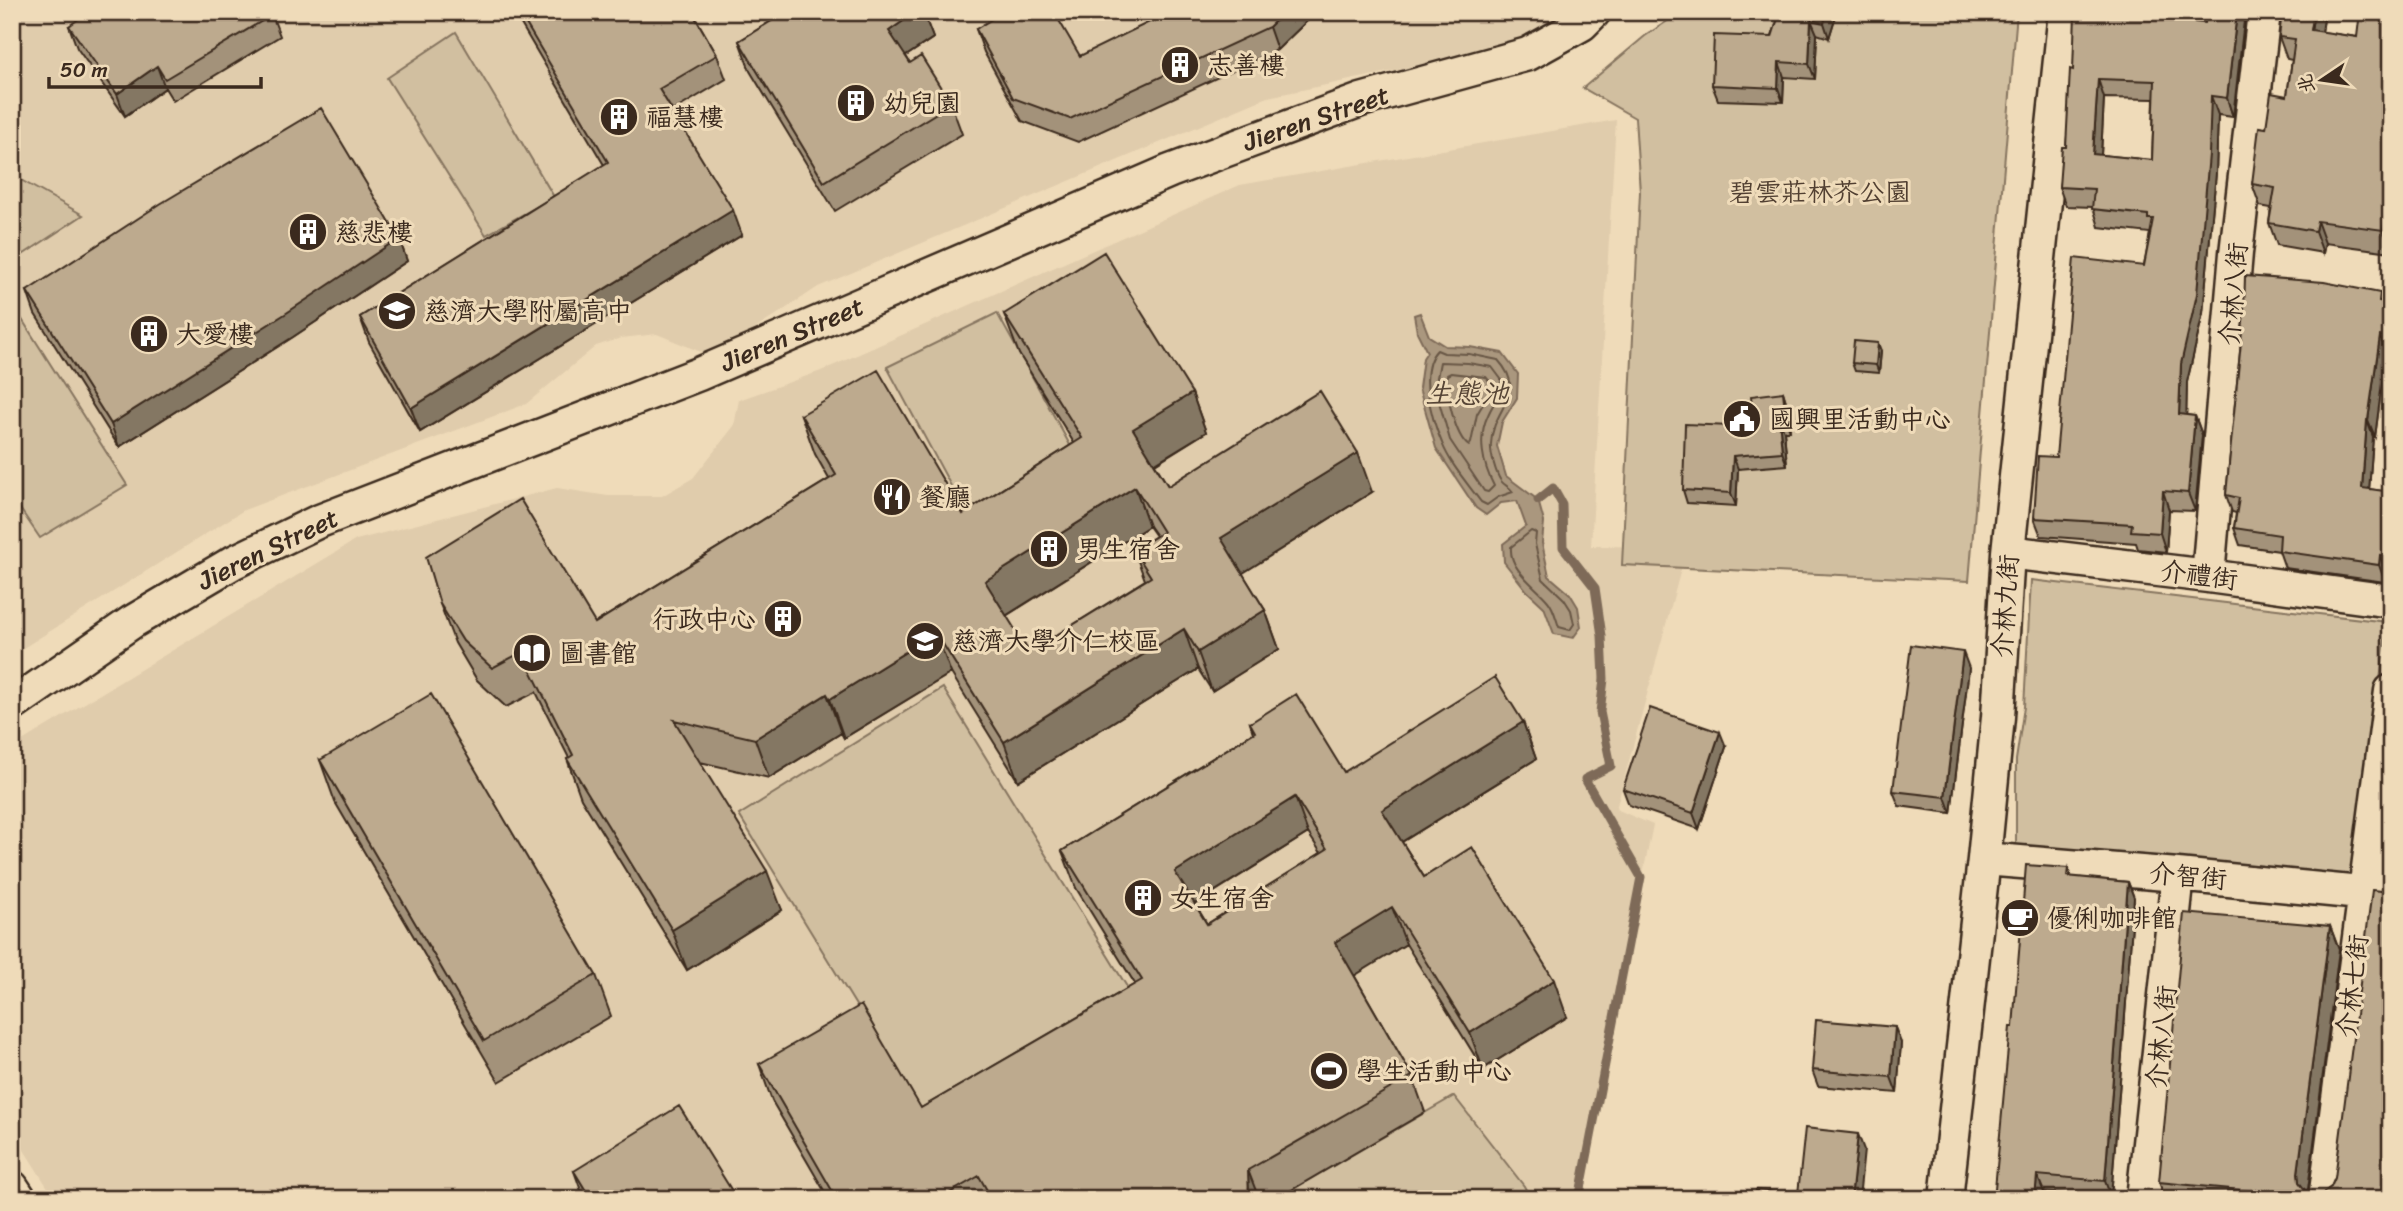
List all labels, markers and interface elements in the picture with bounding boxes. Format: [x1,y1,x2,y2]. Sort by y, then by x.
place label: 志善樓 [1207,42,1285,88]
building icon: 志善樓 [1159,44,1201,86]
scale bar [49,46,261,90]
north arrow [2288,46,2358,116]
text: 50 m [60,51,108,89]
street label: Jieren Street [1236,71,1395,165]
text: 北 [2288,71,2324,97]
place label: 幼兒園 [883,80,961,126]
building icon: 幼兒園 [835,82,877,124]
place label: 福慧樓 [646,94,724,140]
building icon: 福慧樓 [598,96,640,138]
park label: 碧雲莊林芥公園 [1729,169,1911,215]
place label: 慈悲樓 [335,209,413,255]
building icon: 慈悲樓 [287,211,329,253]
street label: 介林八街 [2206,240,2260,348]
street label: Jieren Street [712,283,871,385]
place label: 慈濟大學附屬高中 [424,288,632,334]
school or university icon: 慈濟大學附屬高中 [376,290,418,332]
place label: 大愛樓 [176,311,254,357]
building icon: 大愛樓 [128,313,170,355]
water label: 生態池 [1425,369,1510,418]
place label: 國興里活動中心 [1769,396,1951,442]
public building icon: 國興里活動中心 [1721,398,1763,440]
place label: 餐廳 [919,474,971,520]
restaurant icon: 餐廳 [871,476,913,518]
street label: Jieren Street [189,495,347,603]
place label: 男生宿舍 [1076,526,1180,572]
building icon: 男生宿舍 [1028,528,1070,570]
street label: 介禮街 [2157,547,2241,603]
street label: 介林九街 [1978,553,2032,659]
place label: 行政中心 [652,596,756,642]
building icon: 行政中心 [762,598,804,640]
place label: 慈濟大學介仁校區 [952,618,1160,664]
school or university icon: 慈濟大學介仁校區 [904,620,946,662]
place label: 圖書館 [559,630,637,676]
library icon: 圖書館 [511,632,553,674]
street label: 介智街 [2147,850,2229,902]
place label: 女生宿舍 [1170,875,1274,921]
building icon: 女生宿舍 [1122,877,1164,919]
place label: 優俐咖啡館 [2047,895,2177,941]
cafe icon: 優俐咖啡館 [1999,897,2041,939]
street label: 介林七街 [2323,932,2381,1040]
street label: 介林八街 [2133,983,2189,1091]
place label: 學生活動中心 [1356,1048,1512,1094]
sports icon: 學生活動中心 [1308,1050,1350,1092]

